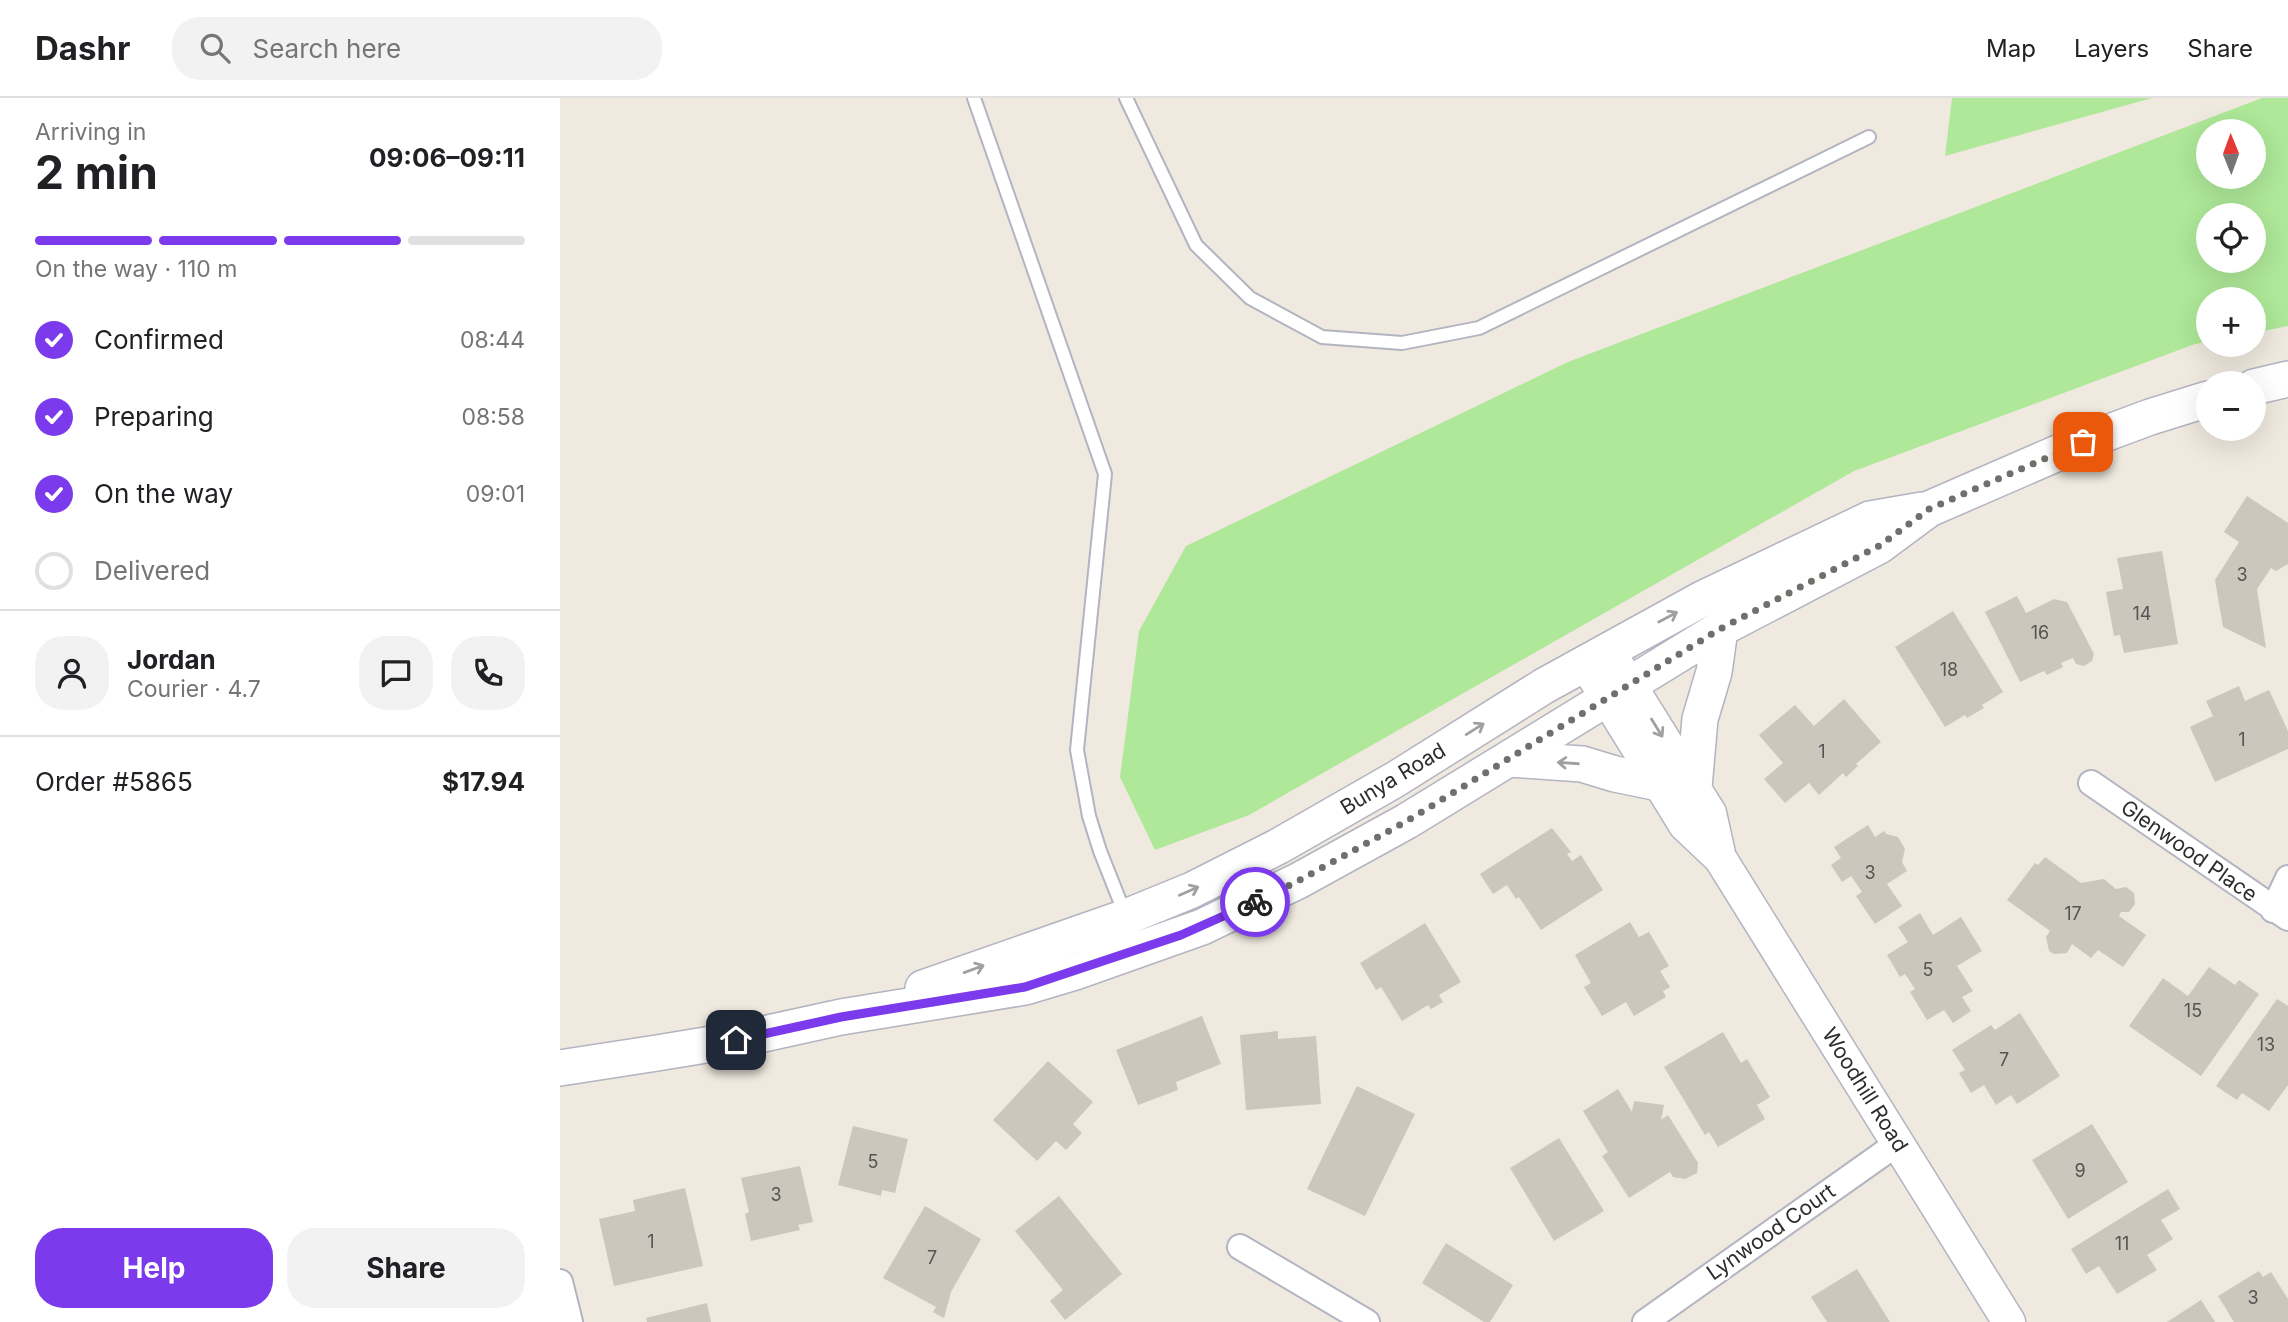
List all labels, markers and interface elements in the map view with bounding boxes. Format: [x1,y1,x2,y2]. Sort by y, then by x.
search box [172,17,662,80]
text: Dashr [35,28,130,68]
icon: search [196,29,234,67]
text: Search here [252,33,401,64]
text: Map [1986,34,2036,63]
text: Layers [2074,34,2149,63]
text: Share [2187,34,2253,63]
text: Arriving in [35,118,146,146]
north arrow [2196,119,2266,189]
map controls [2196,119,2266,441]
text: 09:06–09:11 [369,142,525,173]
text: 2 min [35,144,158,200]
button: locate [2196,203,2266,273]
text: On the way · 110 m [35,255,237,283]
button: + [2196,287,2266,357]
icon: check [35,321,73,359]
text: Confirmed [94,324,224,355]
text: 08:44 [460,326,525,354]
button: − [2196,371,2266,441]
icon: check [35,398,73,436]
text: Preparing [94,401,214,432]
text: 08:58 [461,403,525,431]
pin [2053,412,2113,472]
icon: bag [2064,423,2102,461]
icon: check [35,475,73,513]
text: On the way [94,478,233,509]
text: 09:01 [466,480,525,508]
text: Delivered [94,555,210,586]
house number: 3 [2236,564,2248,585]
house number: 14 [2133,603,2151,624]
one-way arrow [1657,610,1678,624]
house number: 16 [2031,622,2049,643]
button: person [35,636,109,710]
button: chat [359,636,433,710]
button: phone [451,636,525,710]
text: Jordan [127,644,216,675]
house number: 18 [1940,659,1958,680]
text: Courier · 4.7 [127,675,261,703]
one-way arrow [1651,718,1665,738]
one-way arrow [1465,722,1484,737]
house number: 1 [2238,729,2246,750]
street label: Bunya Road [1336,737,1450,820]
house number: 1 [1818,741,1826,762]
one-way arrow [1558,756,1580,769]
text: Order #5865 [35,766,193,797]
text: $17.94 [442,766,525,797]
street label: Glenwood Place [2116,794,2262,907]
house number: 3 [1864,862,1876,883]
courier [1220,867,1290,937]
icon: bike [1236,883,1274,921]
one-way arrow [1178,884,1199,897]
house number: 17 [2064,903,2082,924]
house number: 5 [1923,959,1933,980]
one-way arrow [963,962,984,975]
house number: 15 [2184,1000,2202,1021]
pin [706,1010,766,1070]
icon: home [717,1021,755,1059]
street label: Woodhill Road [1817,1023,1914,1157]
house number: 13 [2257,1034,2275,1055]
house number: 7 [1999,1049,2009,1070]
house number: 5 [868,1151,878,1172]
house number: 9 [2074,1160,2086,1181]
street label: Lynwood Court [1702,1178,1840,1285]
house number: 3 [770,1184,782,1205]
button: Help [35,1228,273,1308]
button: Share [287,1228,525,1308]
house number: 1 [647,1231,655,1252]
house number: 11 [2115,1233,2129,1254]
house number: 7 [927,1247,937,1268]
house number: 3 [2247,1287,2259,1308]

